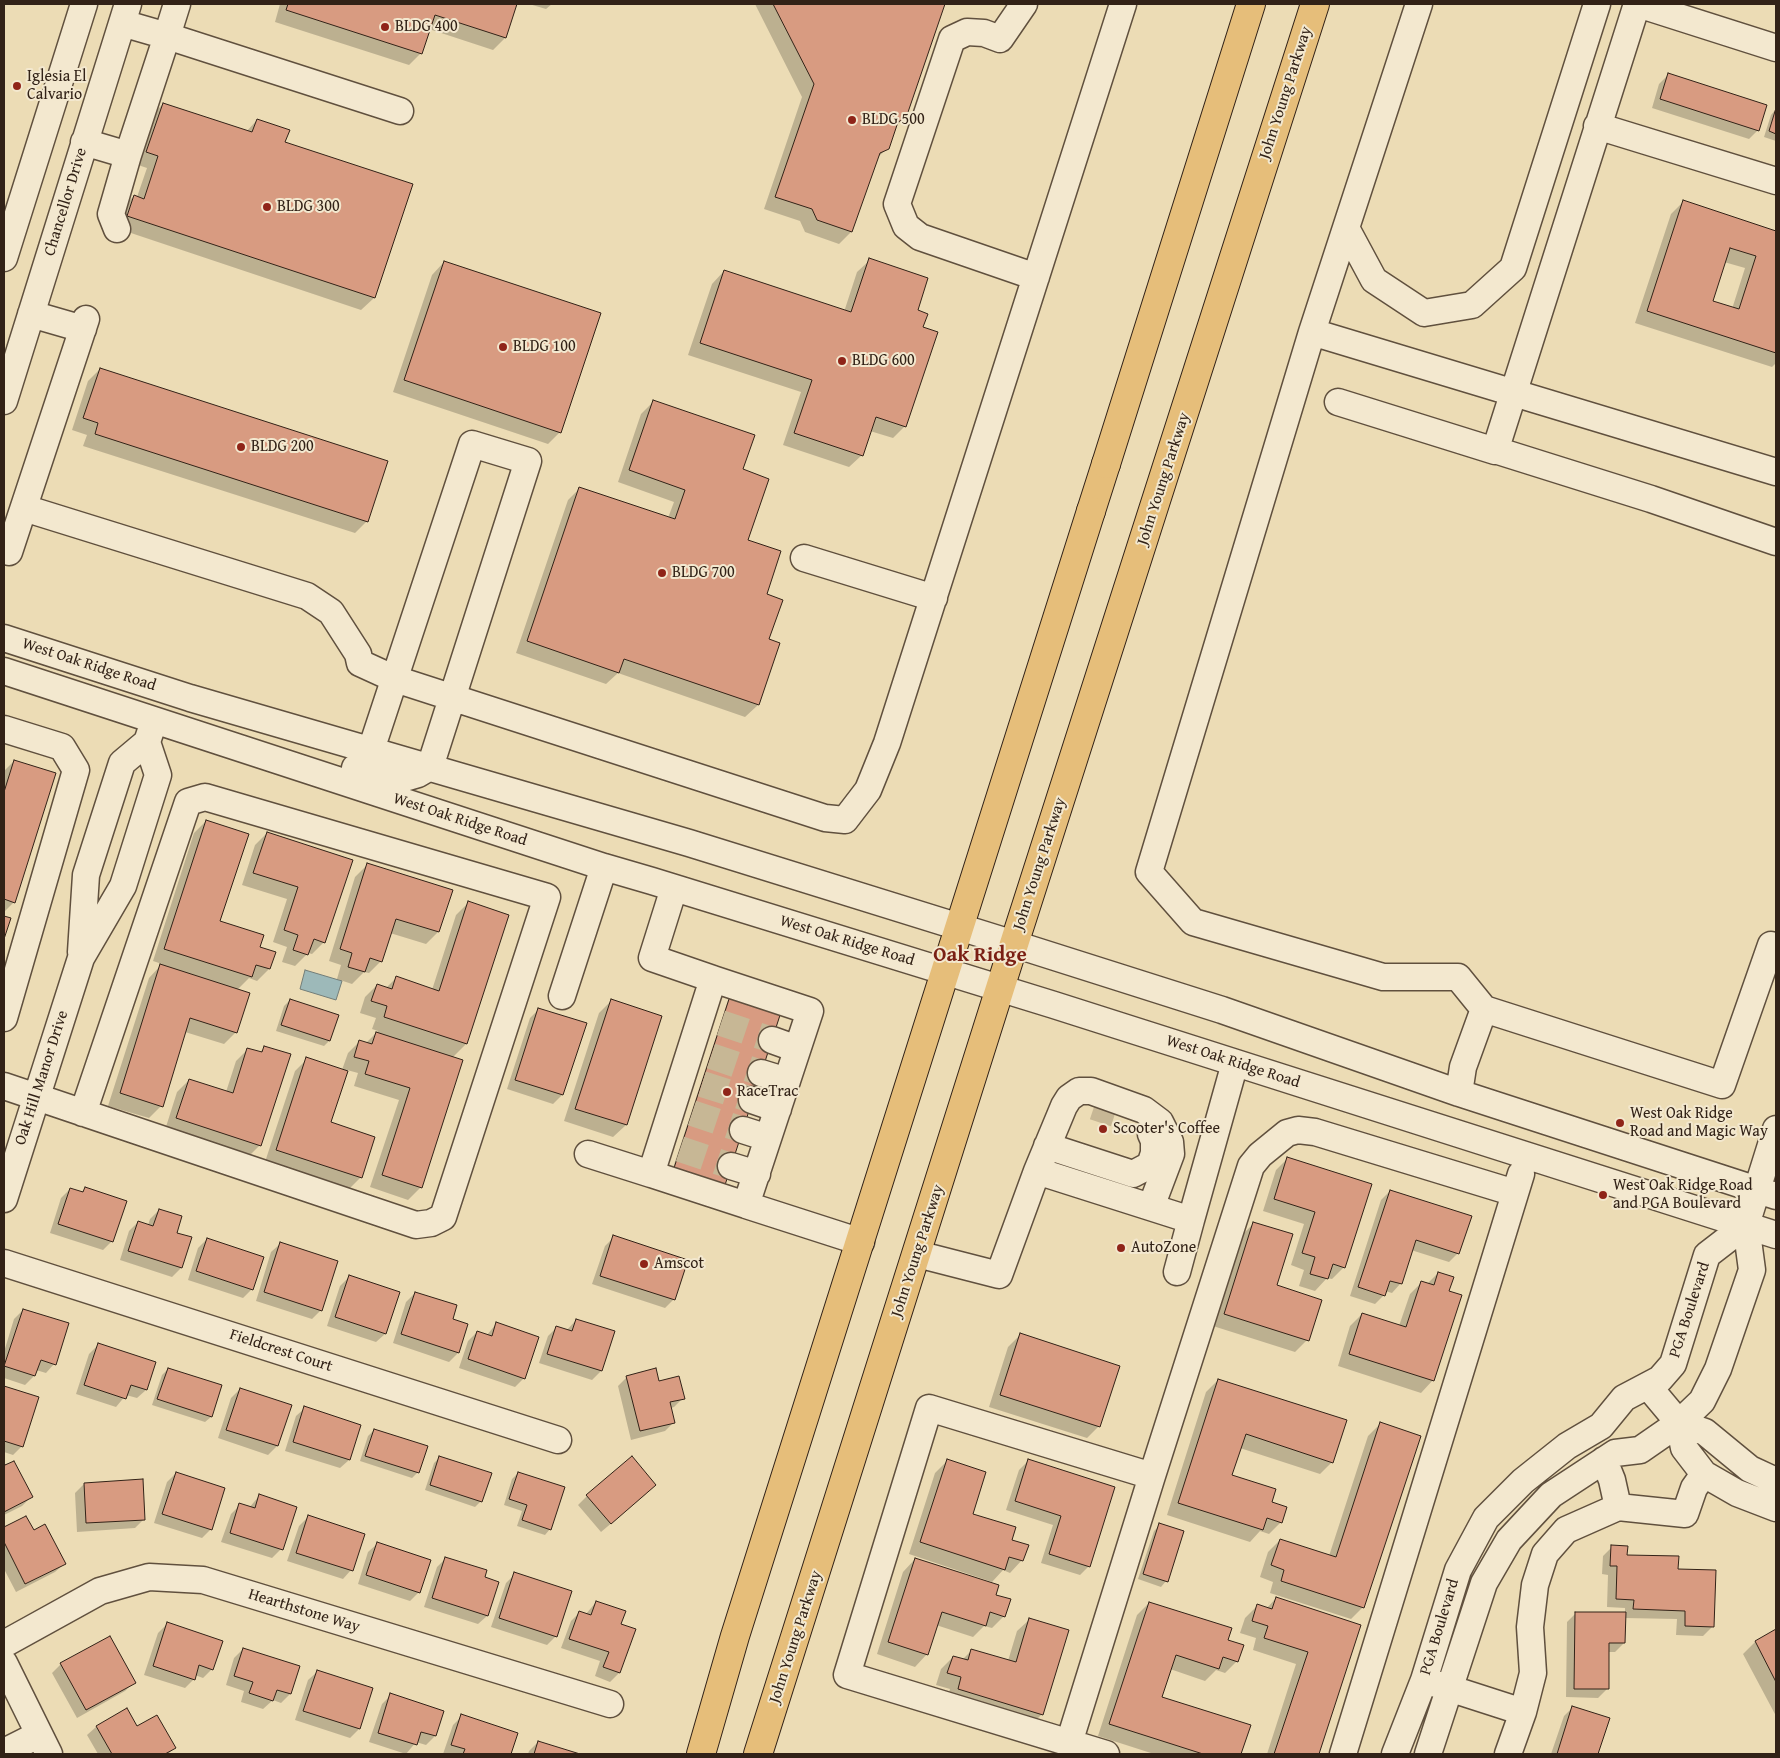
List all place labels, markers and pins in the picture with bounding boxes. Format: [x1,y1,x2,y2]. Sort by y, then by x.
place label: BLDG 400 [395,17,458,37]
marker: BLDG 400 [379,21,391,33]
place label: Iglesia El Calvario [27,67,86,105]
marker: Iglesia El Calvario [11,80,23,92]
place label: BLDG 500 [862,110,925,130]
marker: BLDG 500 [846,114,858,126]
place label: BLDG 300 [277,197,340,217]
marker: BLDG 300 [261,201,273,213]
place label: BLDG 100 [513,337,576,357]
marker: BLDG 100 [497,341,509,353]
place label: BLDG 600 [852,351,915,371]
marker: BLDG 600 [836,355,848,367]
place label: BLDG 200 [251,437,314,457]
marker: BLDG 200 [235,441,247,453]
place label: BLDG 700 [672,563,735,583]
marker: BLDG 700 [656,567,668,579]
place label: RaceTrac [737,1082,798,1102]
marker: RaceTrac [721,1086,733,1098]
place label: West Oak Ridge Road and Magic Way [1630,1104,1768,1142]
marker: West Oak Ridge Road and Magic Way [1614,1117,1626,1129]
place label: Scooter's Coffee [1113,1119,1220,1139]
marker: Scooter's Coffee [1097,1123,1109,1135]
place label: West Oak Ridge Road and PGA Boulevard [1613,1176,1753,1214]
marker: West Oak Ridge Road and PGA Boulevard [1597,1189,1609,1201]
place label: AutoZone [1131,1238,1196,1258]
marker: AutoZone [1115,1242,1127,1254]
place label: Amscot [654,1254,704,1274]
marker: Amscot [638,1258,650,1270]

